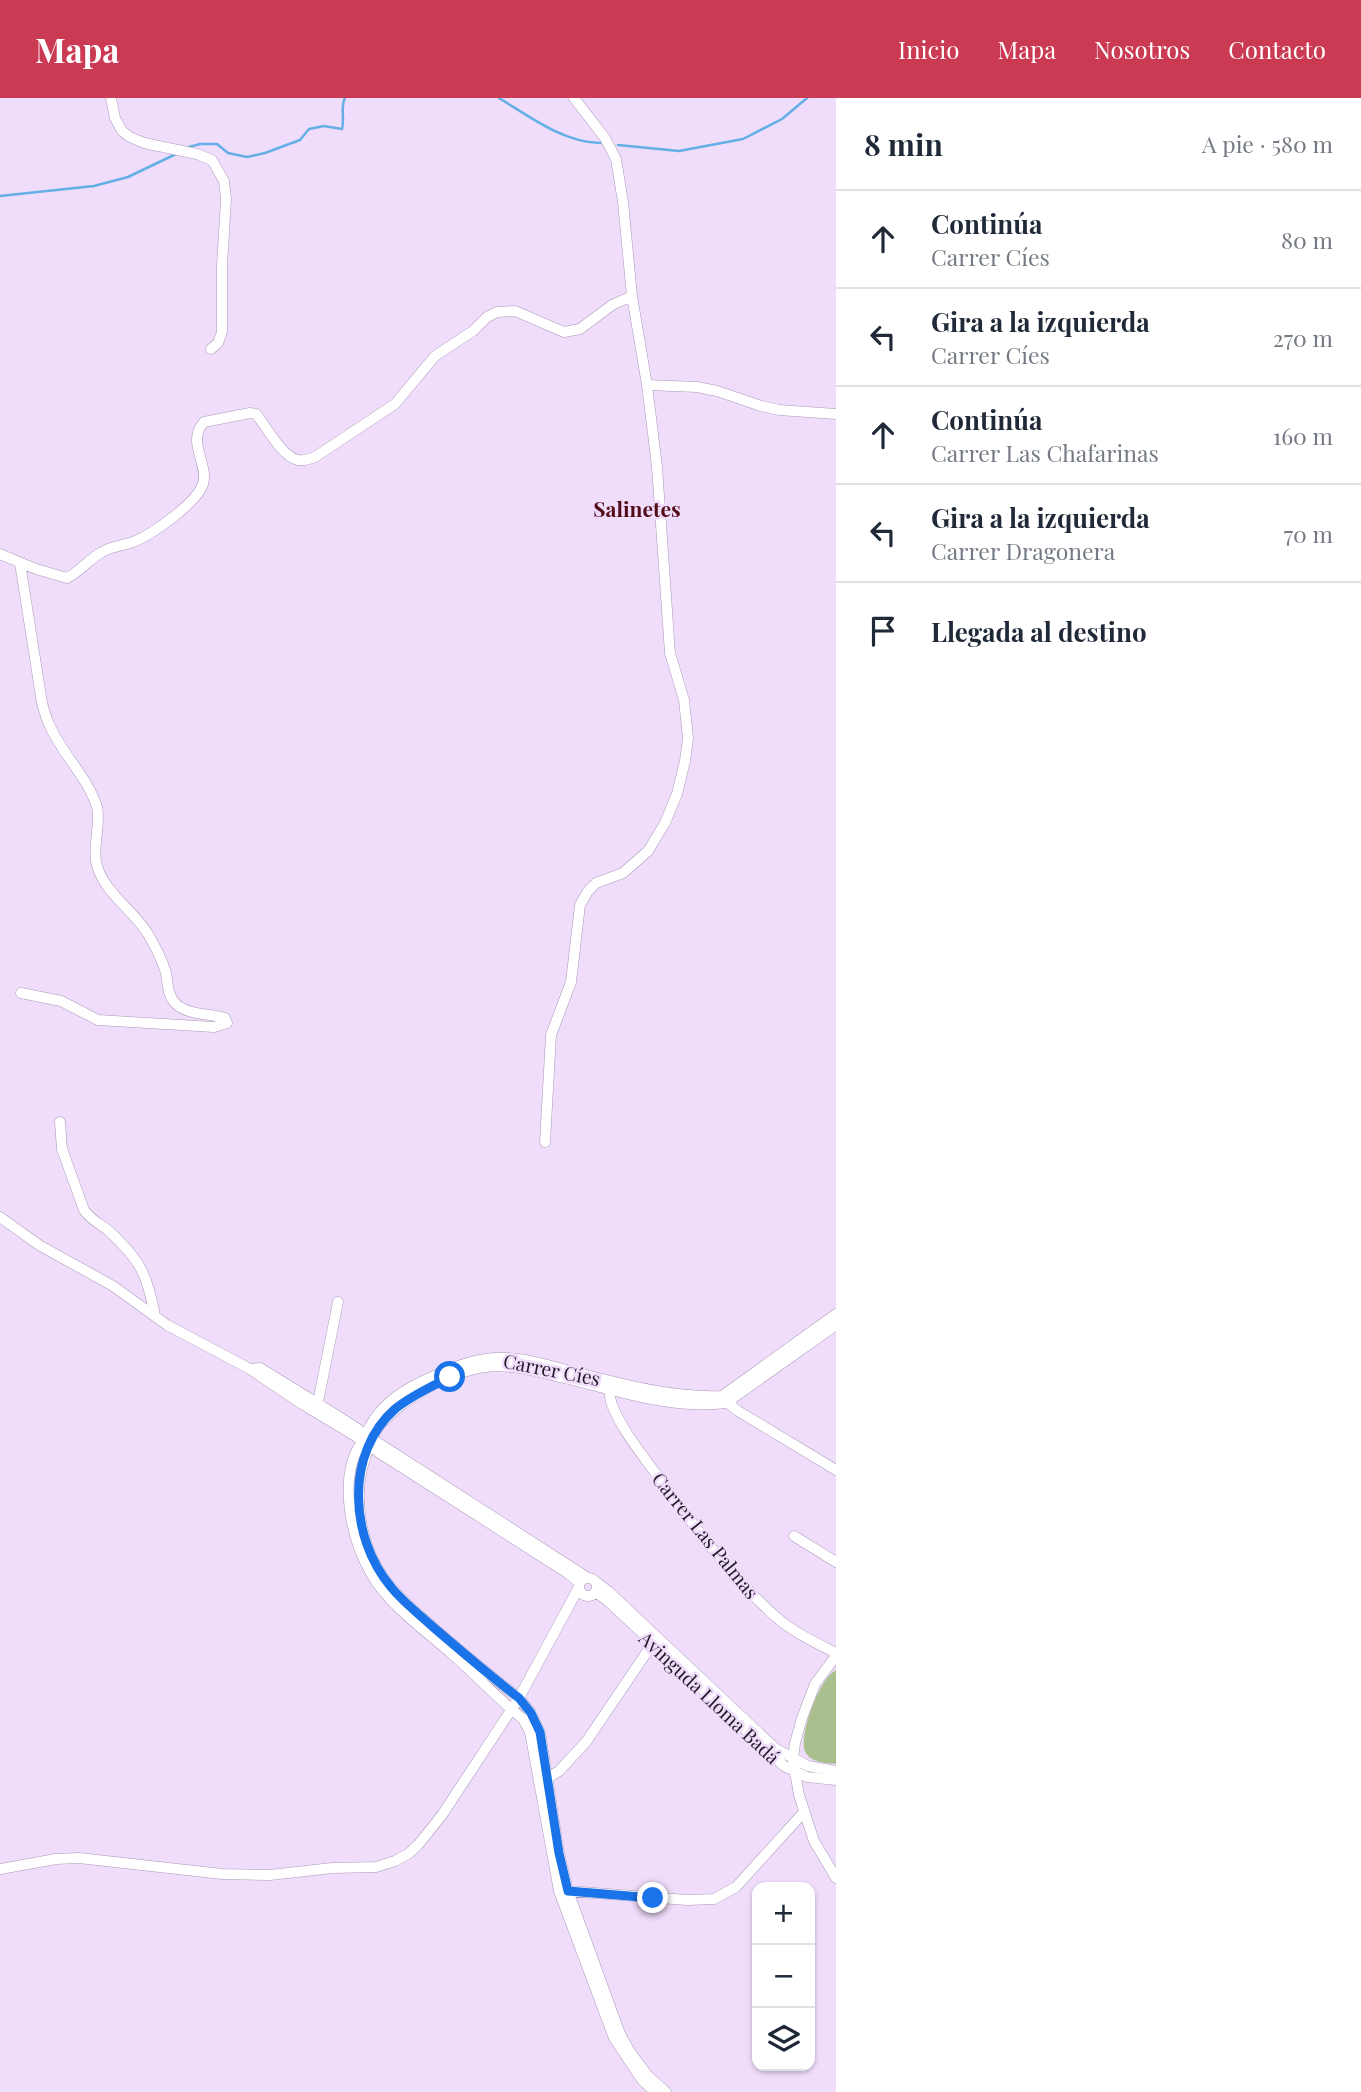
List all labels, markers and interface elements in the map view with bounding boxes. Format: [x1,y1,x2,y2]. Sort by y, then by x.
text: Mapa [35,27,119,71]
text: Inicio [898,33,959,65]
text: Mapa [997,33,1056,65]
text: Nosotros [1094,33,1190,65]
text: Contacto [1228,33,1326,65]
text: 8 min [864,124,943,164]
text: A pie · 580 m [1202,128,1333,159]
text: Continúa [931,206,1043,241]
icon: ahead [864,220,902,258]
text: 80 m [1281,224,1333,255]
text: Carrer Cíes [931,241,1050,272]
text: Gira a la izquierda [931,304,1150,339]
icon: left [864,318,902,356]
text: 270 m [1273,322,1333,353]
text: Carrer Cíes [931,339,1050,370]
text: Continúa [931,402,1043,437]
icon: ahead [864,416,902,454]
text: 160 m [1273,420,1333,451]
text: Carrer Las Chafarinas [931,437,1159,468]
district label: Salinetes [593,494,681,522]
text: Gira a la izquierda [931,500,1150,535]
icon: left [864,514,902,552]
text: 70 m [1284,518,1333,549]
text: Carrer Dragonera [931,535,1115,566]
icon: arrive [864,612,902,650]
text: Llegada al destino [931,614,1147,649]
street label: Carrer Cíes [501,1347,603,1391]
route start [434,1361,465,1392]
street label: Carrer Las Palmas [647,1466,765,1604]
street label: Avinguda Lloma Badá [633,1624,786,1769]
route end [637,1882,668,1913]
map controls [752,1882,815,2071]
button: + [752,1882,815,1945]
button: − [752,1945,815,2008]
button: layers [752,2008,815,2071]

